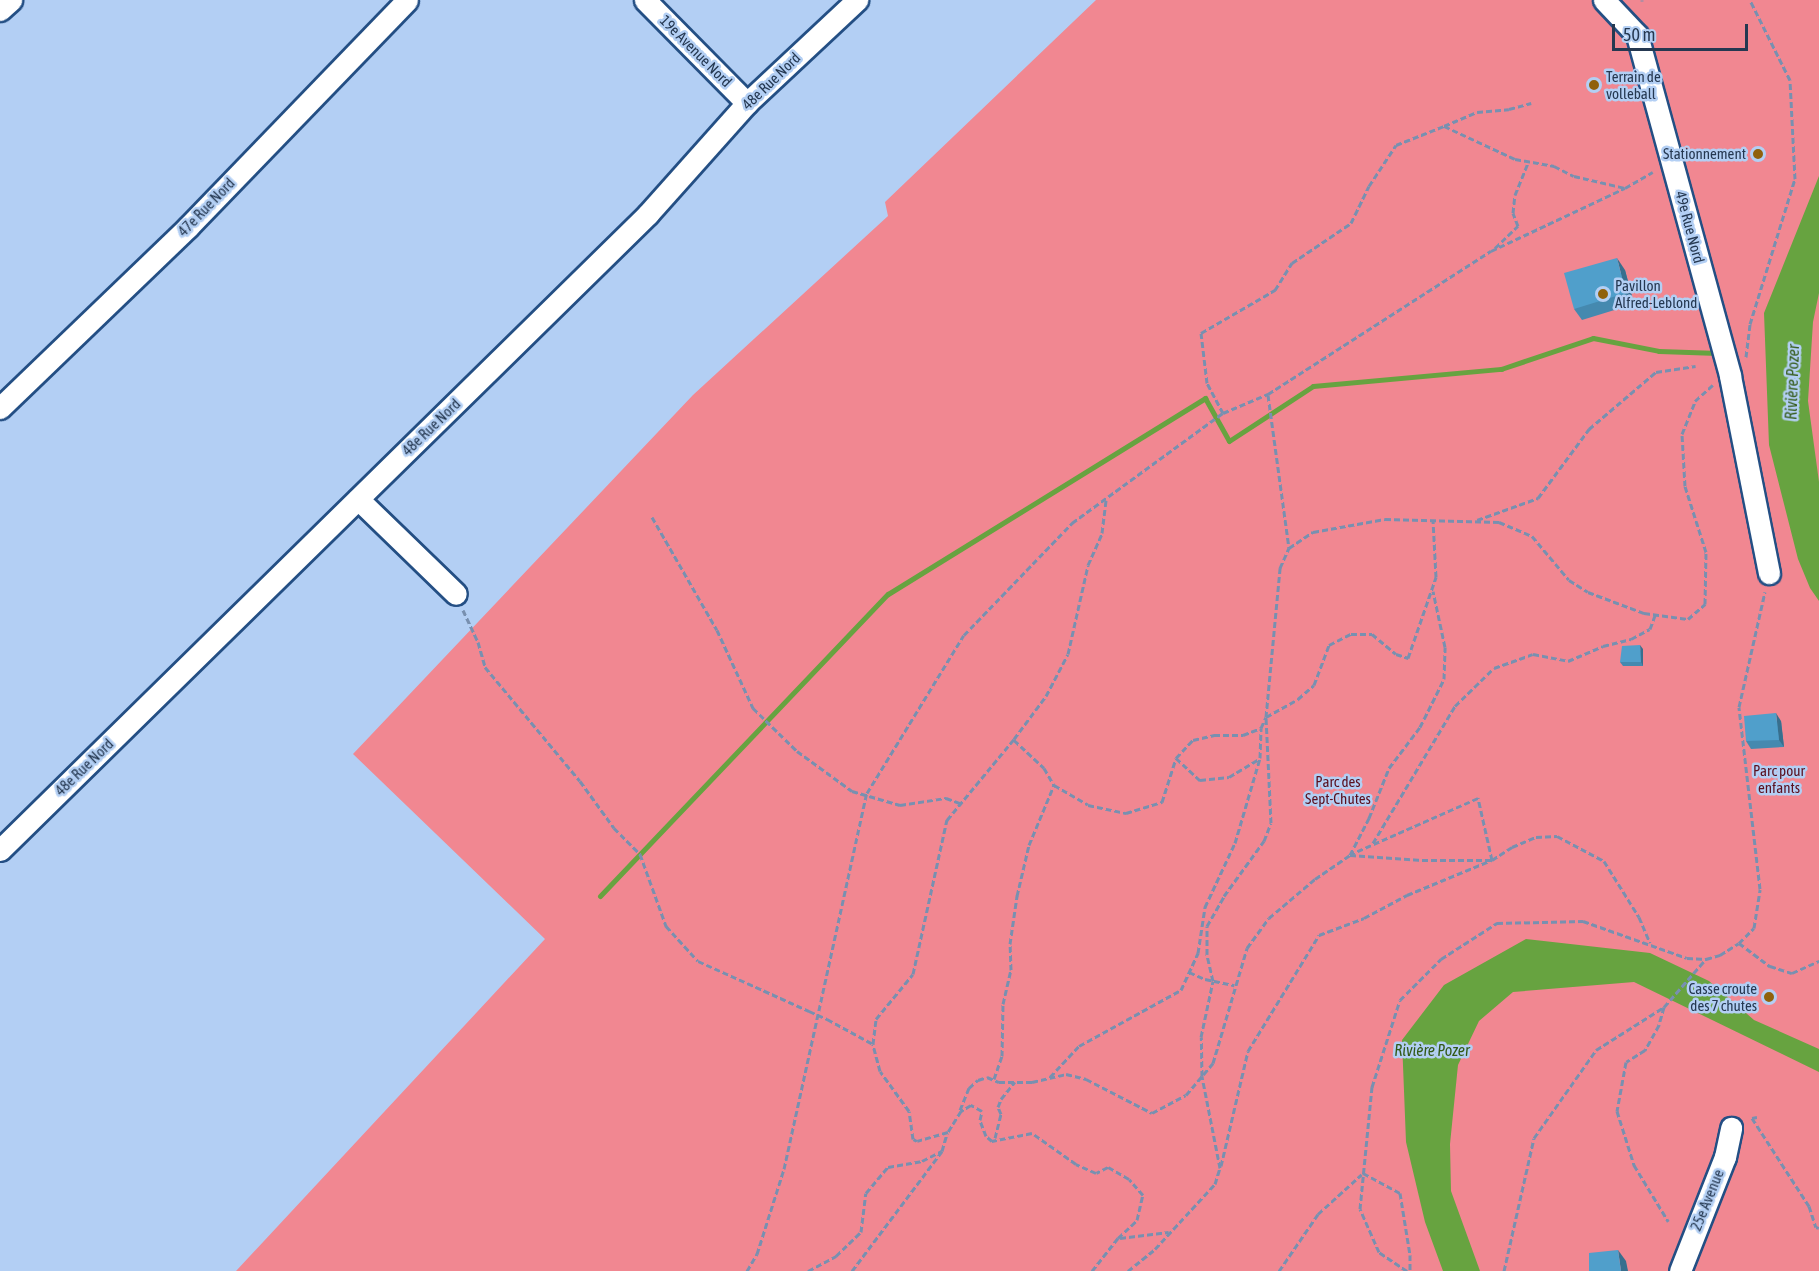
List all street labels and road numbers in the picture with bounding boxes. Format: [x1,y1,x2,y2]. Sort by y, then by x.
street label: 19e Avenue Nord [656,11,736,91]
street label: 48e Rue Nord [738,49,804,113]
street label: 47e Rue Nord [174,174,238,240]
street label: 49e Rue Nord [1672,189,1708,265]
street label: 48e Rue Nord [398,395,464,459]
street label: 48e Rue Nord [51,735,117,799]
street label: 25e Avenue [1687,1167,1727,1233]

